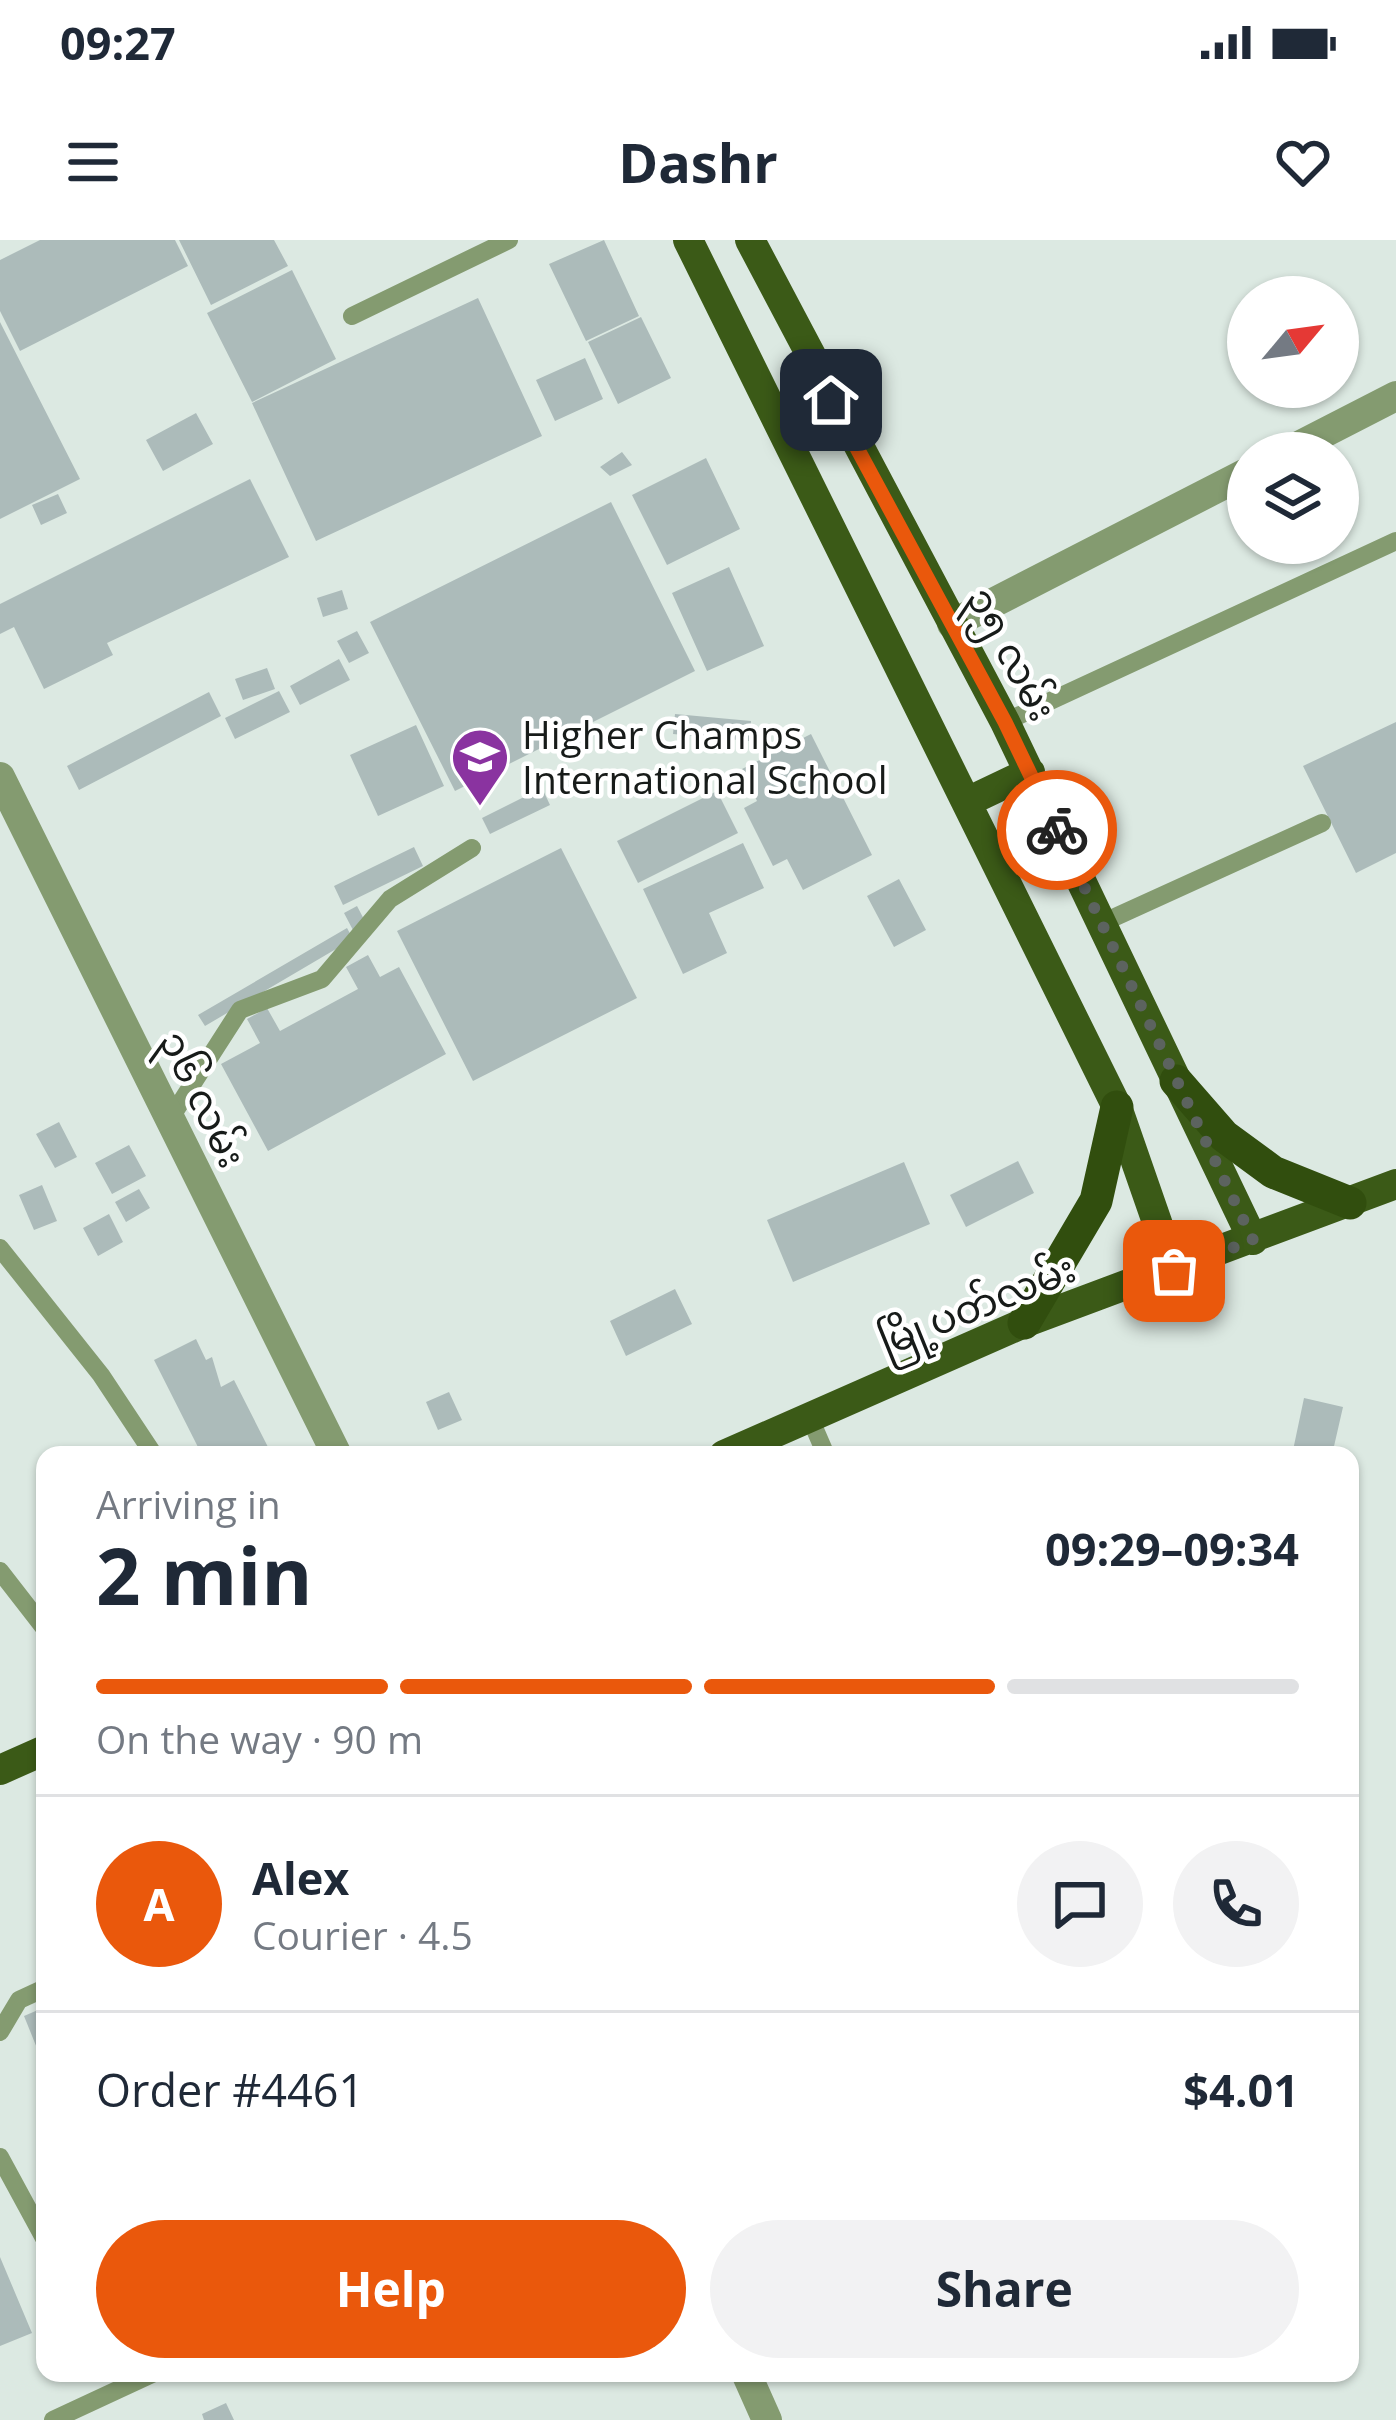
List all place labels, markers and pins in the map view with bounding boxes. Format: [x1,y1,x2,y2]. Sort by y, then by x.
pin [780,349,882,451]
place label: Higher Champs International School [522,707,888,805]
school or university icon: Higher Champs International School [449,726,511,808]
pin [1123,1220,1225,1322]

